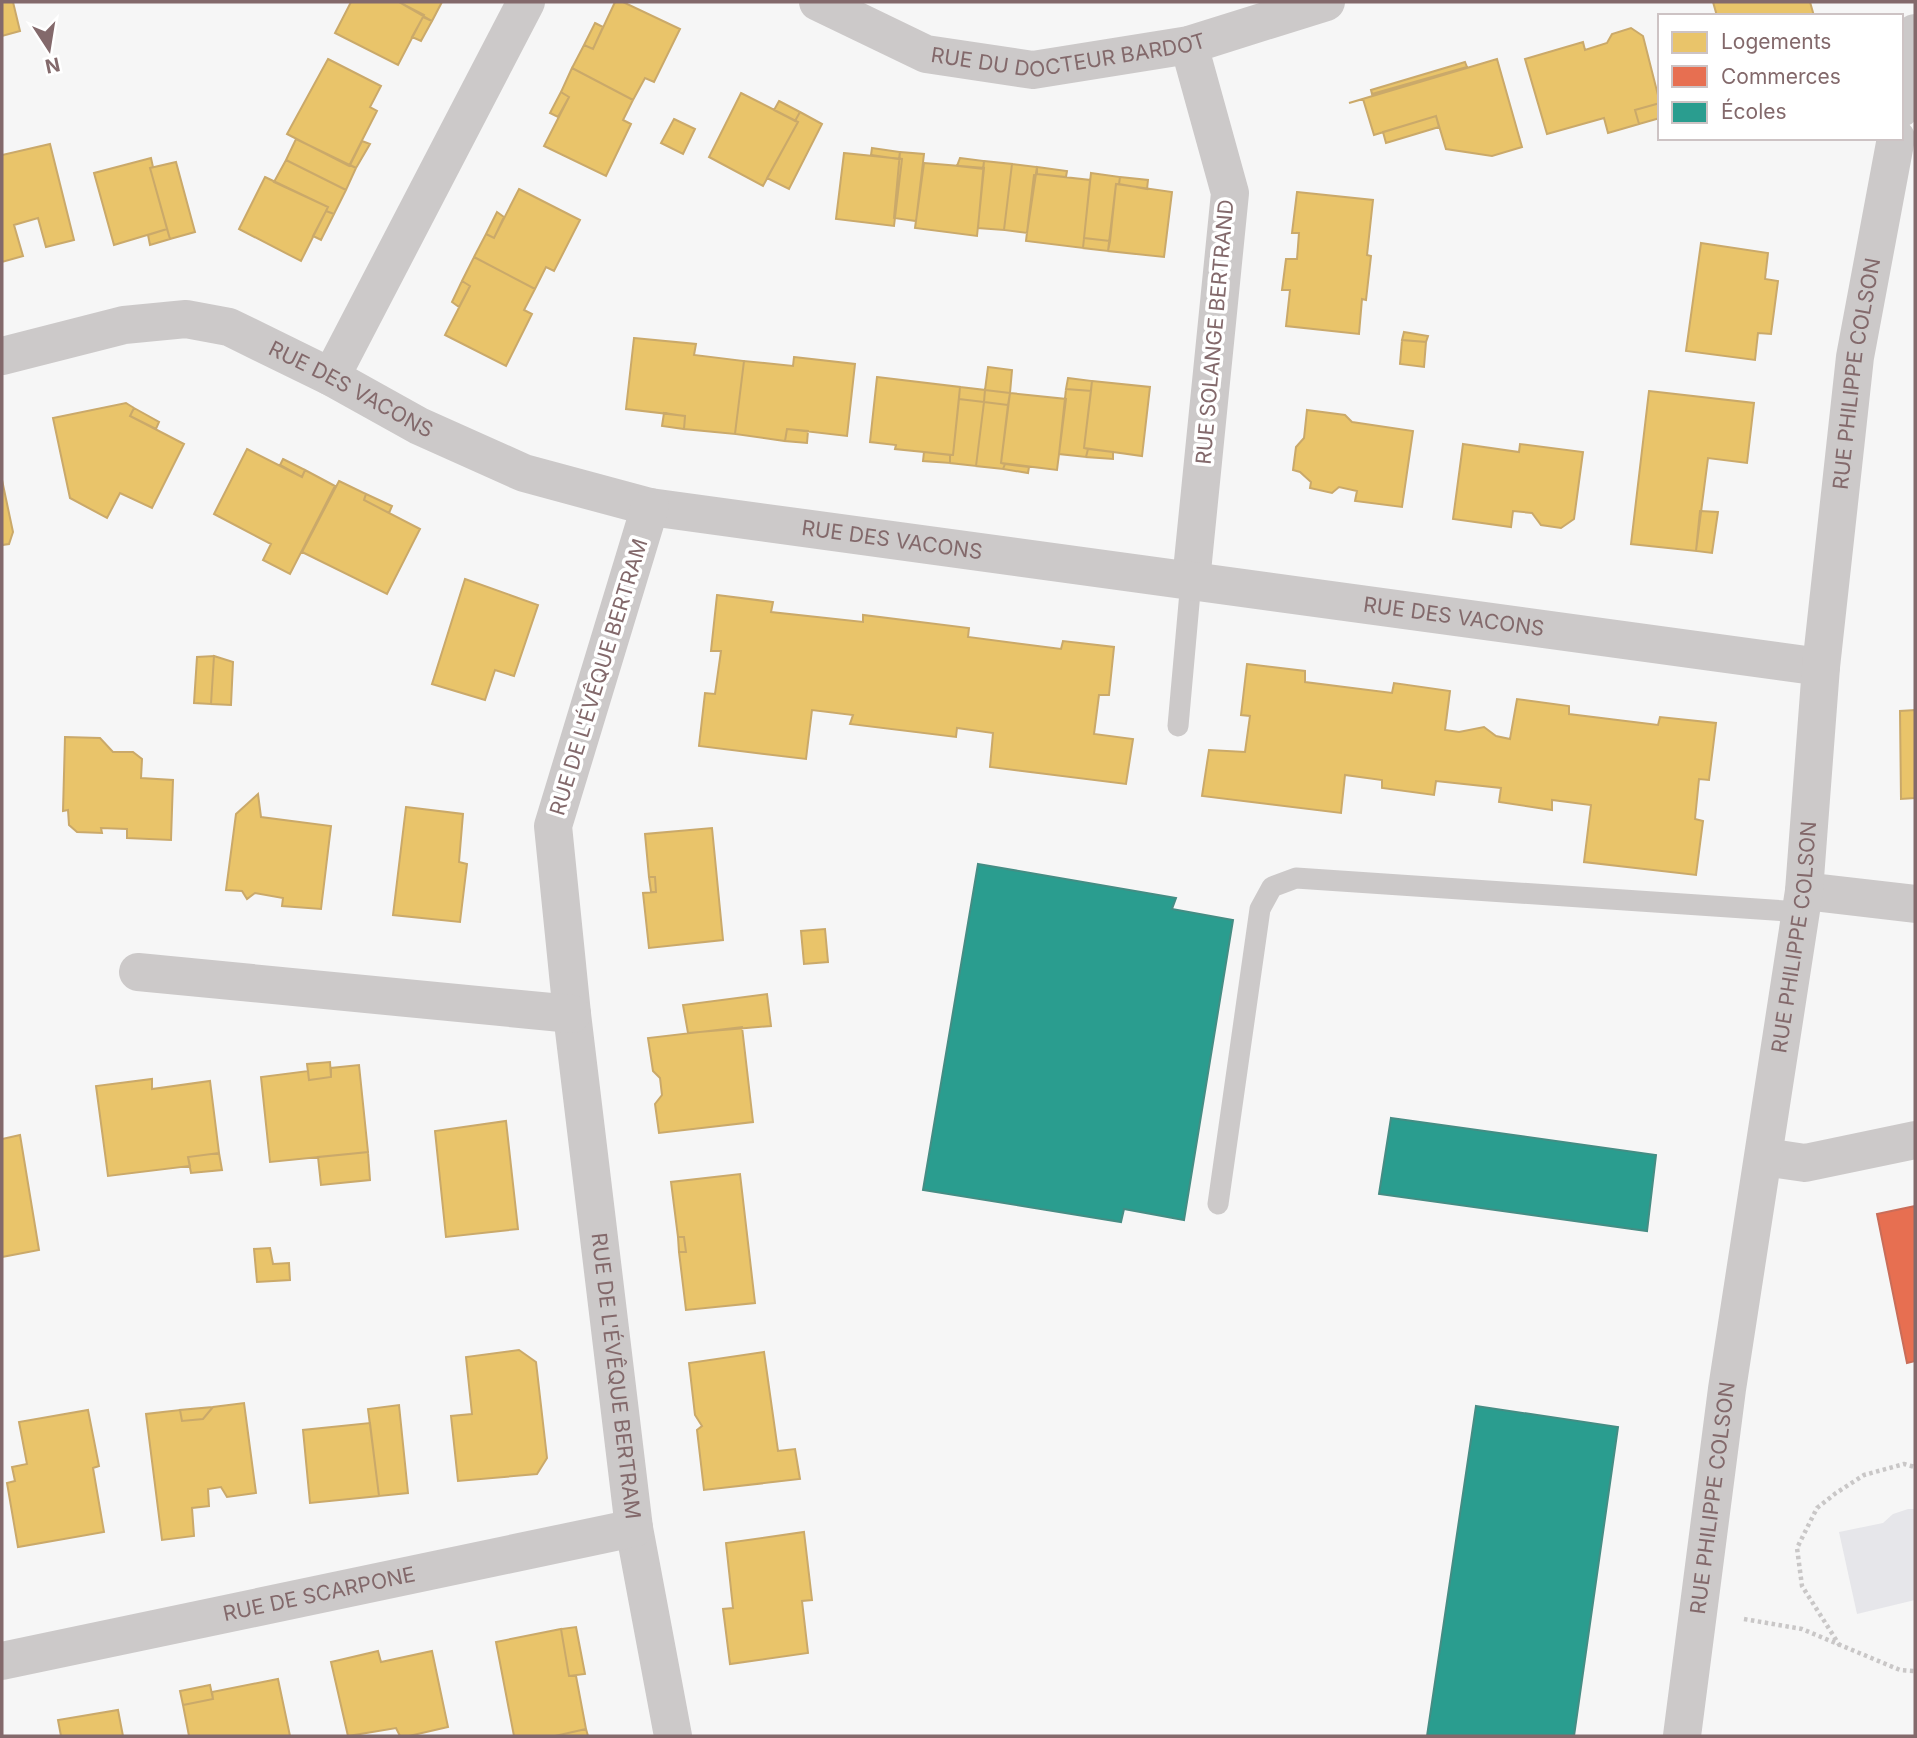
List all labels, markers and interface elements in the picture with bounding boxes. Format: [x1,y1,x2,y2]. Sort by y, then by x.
north arrow [14,14,84,84]
legend [1658,14,1903,140]
street label: RUE DU DOCTEUR BARDOT [929,28,1209,82]
text: Logements [1721,29,1831,54]
text: N [43,52,62,78]
text: Commerces [1721,64,1841,89]
text: Écoles [1721,98,1787,124]
street label: RUE SOLANGE BERTRAND [1190,198,1239,466]
street label: RUE PHILIPPE COLSON [1828,256,1885,491]
street label: RUE DES VACONS [265,336,437,443]
street label: RUE DES VACONS [800,515,984,564]
street label: RUE DE L'ÉVÊQUE BERTRAM [544,535,653,818]
street label: RUE DES VACONS [1362,592,1546,641]
street label: RUE PHILIPPE COLSON [1766,820,1821,1055]
street label: RUE DE L'ÉVÊQUE BERTRAM [587,1231,646,1520]
street label: RUE PHILIPPE COLSON [1685,1380,1740,1616]
street label: RUE DE SCARPONE [221,1561,417,1626]

